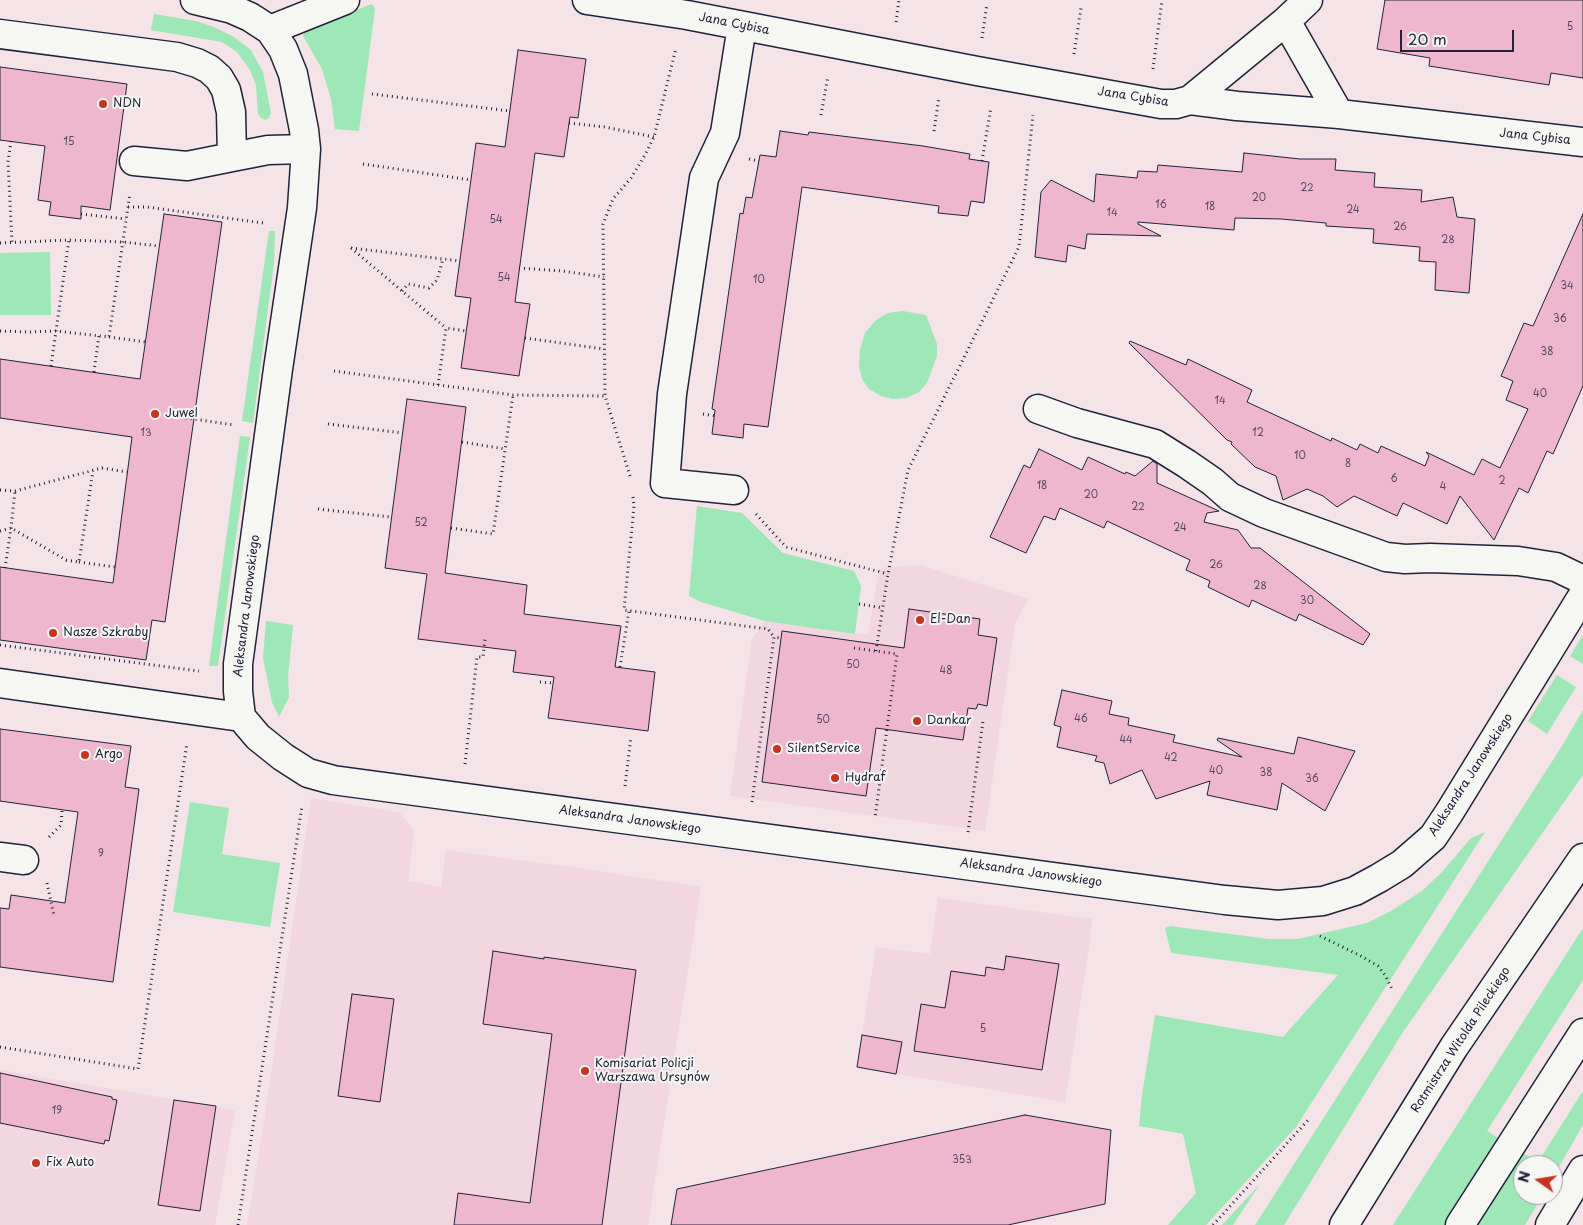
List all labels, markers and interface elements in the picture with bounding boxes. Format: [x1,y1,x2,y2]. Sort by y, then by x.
street label: Jana Cybisa [697,10,771,38]
scale bar [1403,20,1517,52]
house number: 5 [1567,21,1573,33]
text: 20 m [1408,27,1447,50]
street label: Jana Cybisa [1096,84,1170,110]
place label: NDN [113,97,141,111]
marker: NDN [97,98,109,110]
street label: Jana Cybisa [1499,126,1571,148]
house number: 15 [64,136,74,148]
house number: 22 [1300,182,1314,194]
house number: 20 [1252,192,1266,204]
house number: 16 [1155,199,1167,211]
house number: 18 [1205,201,1215,213]
house number: 24 [1346,204,1360,216]
house number: 14 [1106,207,1118,219]
house number: 54 [489,214,503,226]
house number: 26 [1393,221,1407,233]
house number: 28 [1441,234,1455,246]
house number: 54 [497,272,511,284]
house number: 10 [753,274,765,286]
house number: 34 [1560,280,1574,292]
house number: 36 [1553,313,1567,325]
house number: 38 [1541,346,1553,358]
house number: 40 [1533,388,1547,400]
house number: 14 [1214,395,1226,407]
place label: Juwel [165,407,198,421]
marker: Juwel [149,408,161,420]
house number: 13 [140,427,152,439]
house number: 12 [1252,427,1264,439]
house number: 10 [1294,450,1306,462]
house number: 8 [1345,458,1351,470]
house number: 6 [1390,473,1398,485]
house number: 2 [1498,475,1506,487]
house number: 18 [1037,480,1047,492]
house number: 4 [1440,481,1446,493]
house number: 20 [1084,489,1098,501]
house number: 22 [1131,501,1145,513]
house number: 52 [414,517,428,529]
house number: 24 [1173,522,1187,534]
street label: Aleksandra Janowskiego [231,534,263,678]
house number: 26 [1209,559,1223,571]
house number: 28 [1253,580,1267,592]
house number: 30 [1300,595,1314,607]
place label: El-Dan [930,613,971,627]
marker: El-Dan [914,614,926,626]
place label: Nasze Szkraby [63,626,148,640]
marker: Nasze Szkraby [47,627,59,639]
house number: 50 [846,659,860,671]
house number: 48 [940,665,952,677]
street label: Aleksandra Janowskiego [1426,711,1516,839]
house number: 46 [1074,713,1088,725]
house number: 50 [816,714,830,726]
place label: Dankar [927,714,971,728]
marker: Dankar [911,715,923,727]
house number: 44 [1119,734,1133,746]
place label: SilentService [787,742,860,756]
marker: SilentService [771,743,783,755]
place label: Argo [95,748,123,762]
marker: Argo [79,749,91,761]
house number: 42 [1164,752,1178,764]
house number: 40 [1209,765,1223,777]
house number: 38 [1260,767,1272,779]
place label: Hydraf [845,771,885,785]
marker: Hydraf [829,772,841,784]
house number: 36 [1305,773,1319,785]
street label: Aleksandra Janowskiego [558,803,702,837]
house number: 9 [98,848,104,860]
street label: Aleksandra Janowskiego [959,856,1103,890]
street label: Rotmistrza Witolda Pileckiego [1408,964,1514,1116]
house number: 5 [980,1023,986,1035]
place label: Komisariat Policji Warszawa Ursynów [595,1057,710,1085]
marker: Komisariat Policji Warszawa Ursynów [579,1065,591,1077]
house number: 19 [52,1105,62,1117]
house number: 353 [952,1154,972,1166]
north arrow [1513,1155,1563,1205]
place label: Fix Auto [46,1156,94,1170]
marker: Fix Auto [30,1157,42,1169]
text: N [1512,1169,1535,1185]

